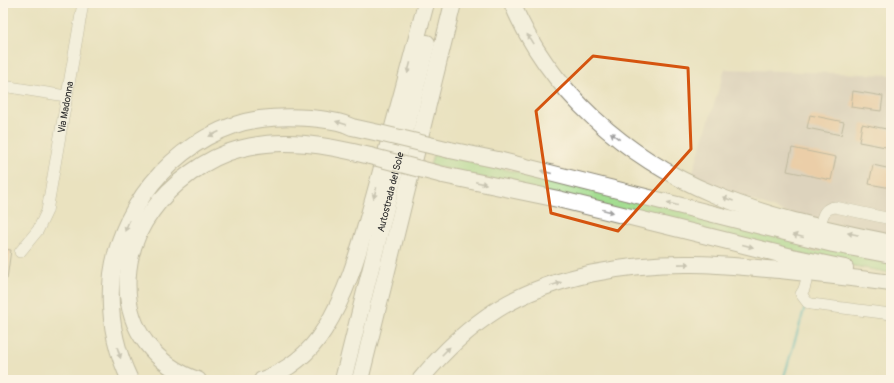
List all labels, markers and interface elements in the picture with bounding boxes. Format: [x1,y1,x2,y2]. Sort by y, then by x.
one-way arrow [526,34,534,44]
one-way arrow [406,62,412,74]
street label: Via Madonna [56,80,76,134]
one-way arrow [335,120,347,126]
one-way arrow [209,131,220,137]
one-way arrow [610,132,620,140]
street label: Autostrada del Sole [375,151,407,233]
one-way arrow [540,169,552,175]
one-way arrow [475,180,487,186]
one-way arrow [372,188,378,200]
one-way arrow [721,196,733,202]
one-way arrow [666,201,678,207]
one-way arrow [602,208,614,214]
one-way arrow [123,220,129,232]
one-way arrow [847,231,859,237]
one-way arrow [792,232,804,238]
one-way arrow [742,243,754,249]
one-way arrow [678,261,691,267]
one-way arrow [550,280,562,286]
one-way arrow [441,346,451,356]
one-way arrow [116,347,122,359]

